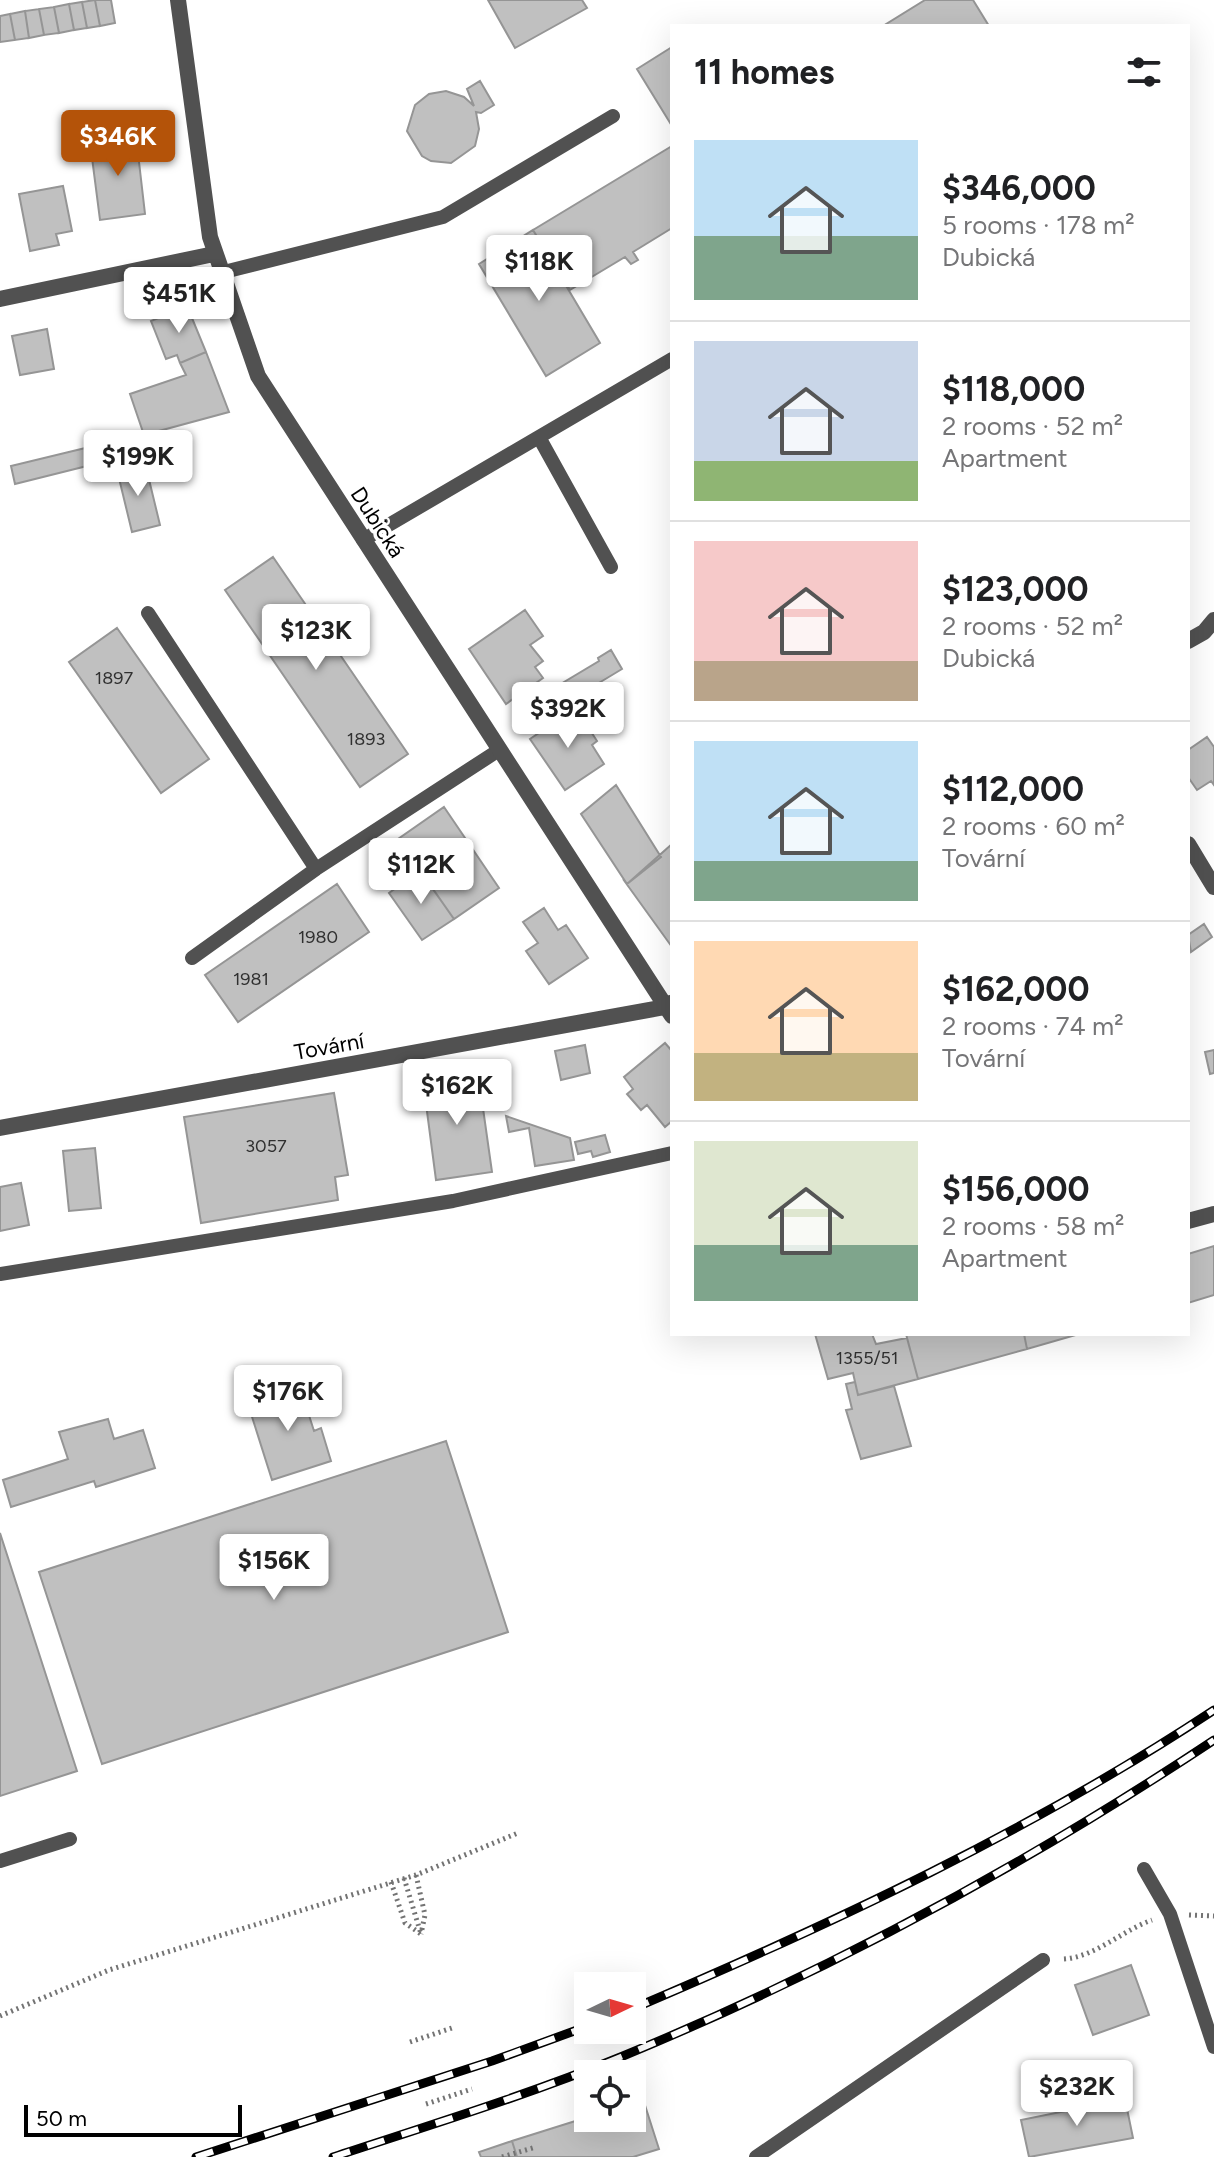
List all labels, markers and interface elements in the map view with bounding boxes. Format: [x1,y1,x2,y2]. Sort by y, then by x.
icon: filters [1122,50,1166,94]
text: 11 homes [694,52,834,93]
pin: $346K [62,110,174,178]
text: $346K [79,120,157,152]
text: $346,000 [942,168,1096,209]
icon: home [758,172,854,268]
text: 5 rooms · 178 m² [942,209,1135,241]
pin: $118K [483,235,595,303]
text: Dubická [942,241,1035,273]
text: $118K [504,245,574,277]
pin: $451K [123,267,235,335]
text: $451K [142,277,216,309]
text: $118,000 [942,369,1085,410]
icon: home [758,373,854,469]
text: 2 rooms · 52 m² [942,410,1123,442]
pin: $199K [82,430,194,498]
text: $199K [102,440,174,472]
text: Apartment [942,442,1068,474]
street label: Dubická [345,482,410,563]
text: $123,000 [942,569,1089,610]
icon: home [758,573,854,669]
pin: $123K [260,604,372,672]
text: 2 rooms · 52 m² [942,610,1123,642]
text: $123K [280,614,352,646]
text: Dubická [942,642,1035,674]
house number: 1897 [95,667,134,689]
pin: $392K [512,682,624,750]
text: $392K [530,692,606,724]
house number: 1893 [347,728,385,750]
text: $112,000 [942,769,1084,810]
icon: home [758,773,854,869]
text: 2 rooms · 60 m² [942,810,1125,842]
pin: $112K [365,838,477,906]
text: Tovární [942,842,1025,874]
text: $112K [387,848,455,880]
house number: 1980 [298,926,338,948]
house number: 1981 [233,968,269,990]
text: $162,000 [942,969,1089,1010]
icon: home [758,973,854,1069]
text: 2 rooms · 74 m² [942,1010,1124,1042]
street label: Tovární [292,1027,367,1066]
text: Tovární [942,1042,1025,1074]
pin: $162K [401,1059,513,1127]
text: $162K [421,1069,493,1101]
house number: 3057 [245,1135,287,1157]
text: $156,000 [942,1169,1090,1210]
icon: home [758,1173,854,1269]
text: 2 rooms · 58 m² [942,1210,1124,1242]
text: Apartment [942,1242,1068,1274]
house number: 1355/51 [836,1347,898,1369]
pin: $176K [232,1365,344,1433]
text: $176K [252,1375,324,1407]
pin: $156K [218,1534,330,1602]
text: $156K [238,1544,310,1576]
north arrow [574,1972,646,2044]
map controls [574,1972,646,2132]
button: locate [574,2060,646,2132]
pin: $232K [1021,2060,1133,2128]
text: $232K [1039,2070,1115,2102]
scale bar [24,2101,242,2137]
text: 50 m [36,2105,87,2132]

